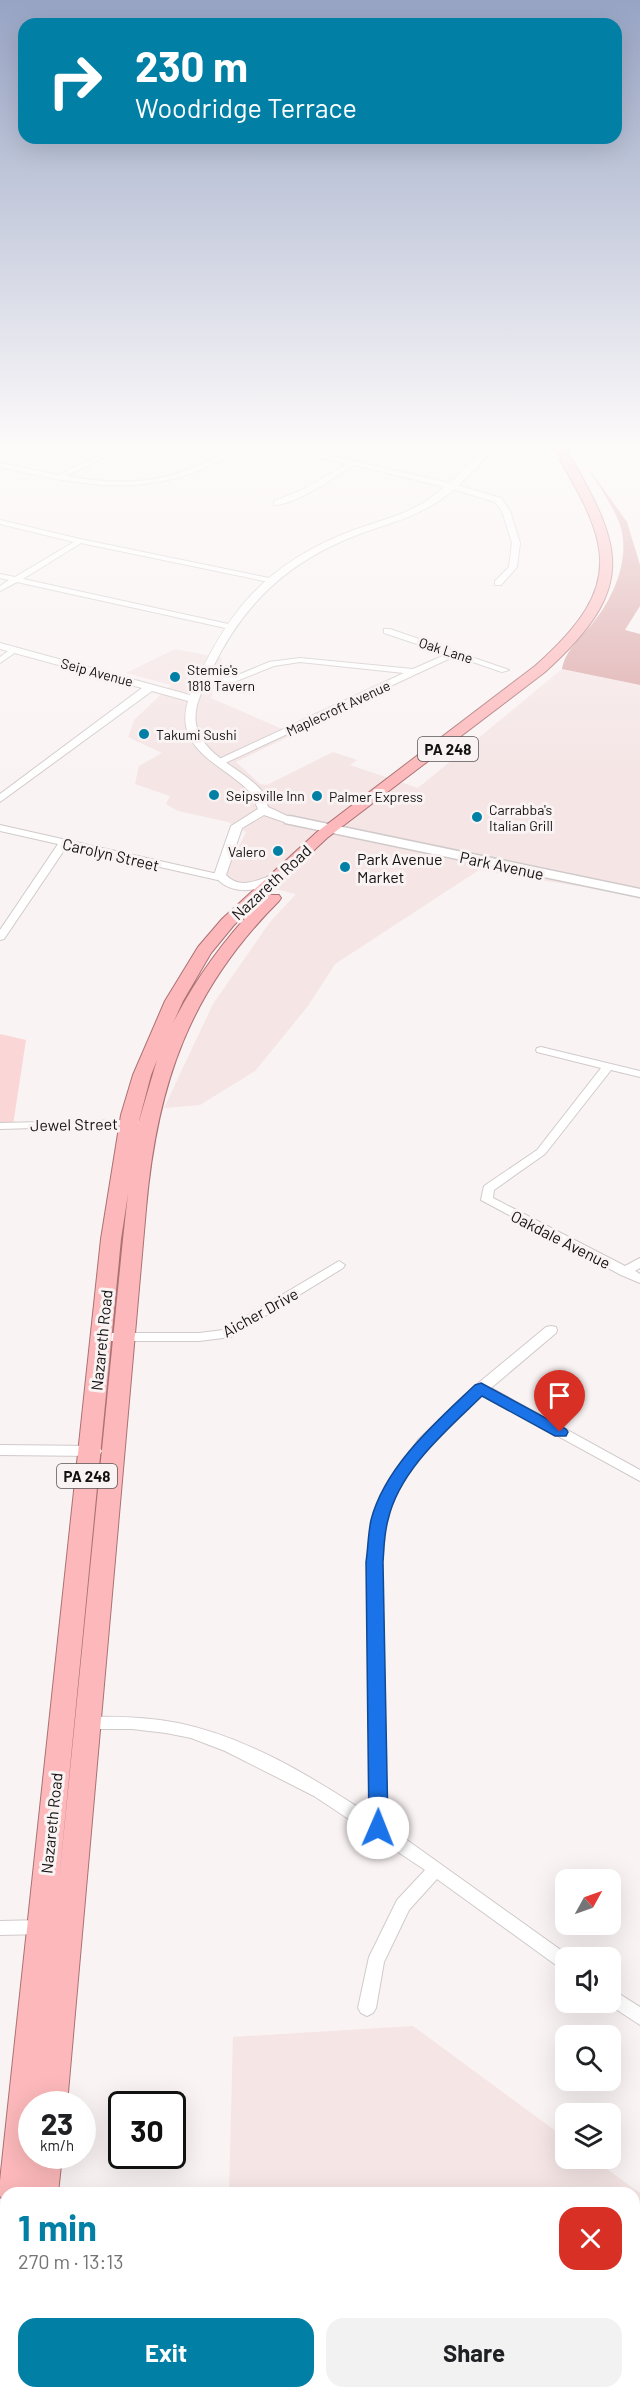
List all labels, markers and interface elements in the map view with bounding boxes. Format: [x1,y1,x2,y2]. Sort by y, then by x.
text: 230 m [135,40,248,90]
icon: right [36,42,114,120]
text: Woodridge Terrace [135,91,357,123]
street label: Oak Lane [417,633,475,667]
street label: Seip Avenue [59,654,135,690]
place label: Stemie's 1818 Tavern [187,661,255,694]
marker: Stemie's 1818 Tavern [168,670,182,684]
street label: Maplecroft Avenue [283,676,393,740]
place label: Takumi Sushi [156,726,237,743]
marker: Takumi Sushi [137,727,151,741]
road number: PA 248 [418,737,478,761]
place label: Seipsville Inn [226,787,305,804]
marker: Seipsville Inn [207,788,221,802]
place label: Palmer Express [329,788,423,805]
marker: Palmer Express [310,789,324,803]
place label: Carrabba's Italian Grill [489,801,553,834]
marker: Carrabba's Italian Grill [470,810,484,824]
street label: Carolyn Street [61,834,161,874]
street label: Nazareth Road [227,840,315,924]
place label: Valero [228,843,266,860]
marker: Valero [271,844,285,858]
street label: Park Avenue [458,847,546,883]
place label: Park Avenue Market [357,849,443,886]
marker: Park Avenue Market [338,860,352,874]
street label: Jewel Street [30,1114,118,1134]
street label: Oakdale Avenue [508,1206,614,1272]
street label: Aicher Drive [219,1283,301,1341]
street label: Nazareth Road [86,1289,116,1391]
pin [534,1370,585,1432]
icon: arrive [543,1379,576,1412]
road number: PA 248 [57,1464,117,1488]
street label: Nazareth Road [36,1772,66,1874]
position arrow [346,1796,410,1860]
north arrow [555,1869,621,1935]
map controls [555,1869,621,2169]
button: sound [555,1947,621,2013]
button: search [555,2025,621,2091]
speed limit sign: 30 [108,2091,186,2169]
button: layers [555,2103,621,2169]
text: 23 [41,2105,73,2141]
text: km/h [40,2136,74,2154]
text: 1 min [18,2205,97,2248]
button: close [559,2207,622,2270]
text: 270 m · 13:13 [18,2249,124,2273]
button: Exit [18,2318,314,2387]
button: Share [326,2318,622,2387]

